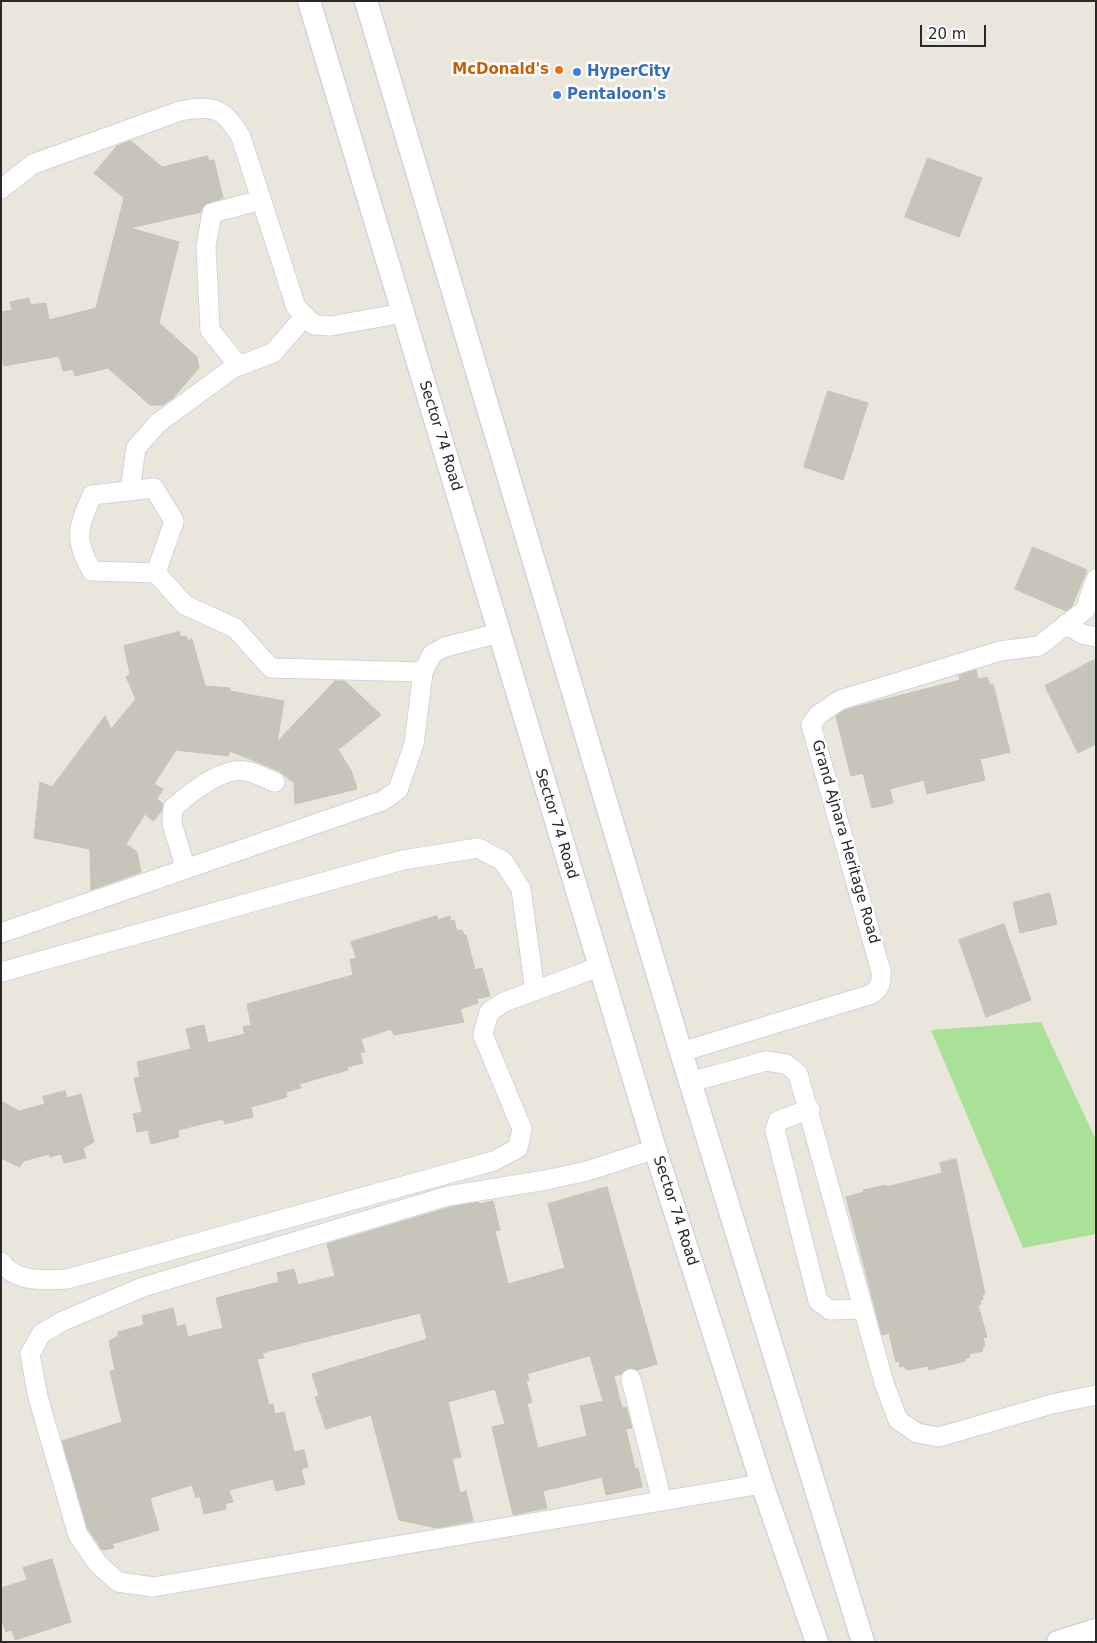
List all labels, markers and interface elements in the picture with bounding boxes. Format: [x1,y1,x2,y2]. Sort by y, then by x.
scale bar [922,15,988,47]
text: 20 m [928,25,966,43]
place label: McDonald's [452,61,549,79]
place label: HyperCity [587,63,671,81]
marker: McDonald's [553,64,565,76]
marker: HyperCity [571,66,583,78]
place label: Pentaloon's [567,86,666,104]
marker: Pentaloon's [551,89,563,101]
street label: Sector 74 Road [415,379,465,493]
street label: Grand Ajnara Heritage Road [807,738,883,946]
street label: Sector 74 Road [531,767,581,881]
street label: Sector 74 Road [649,1154,701,1268]

